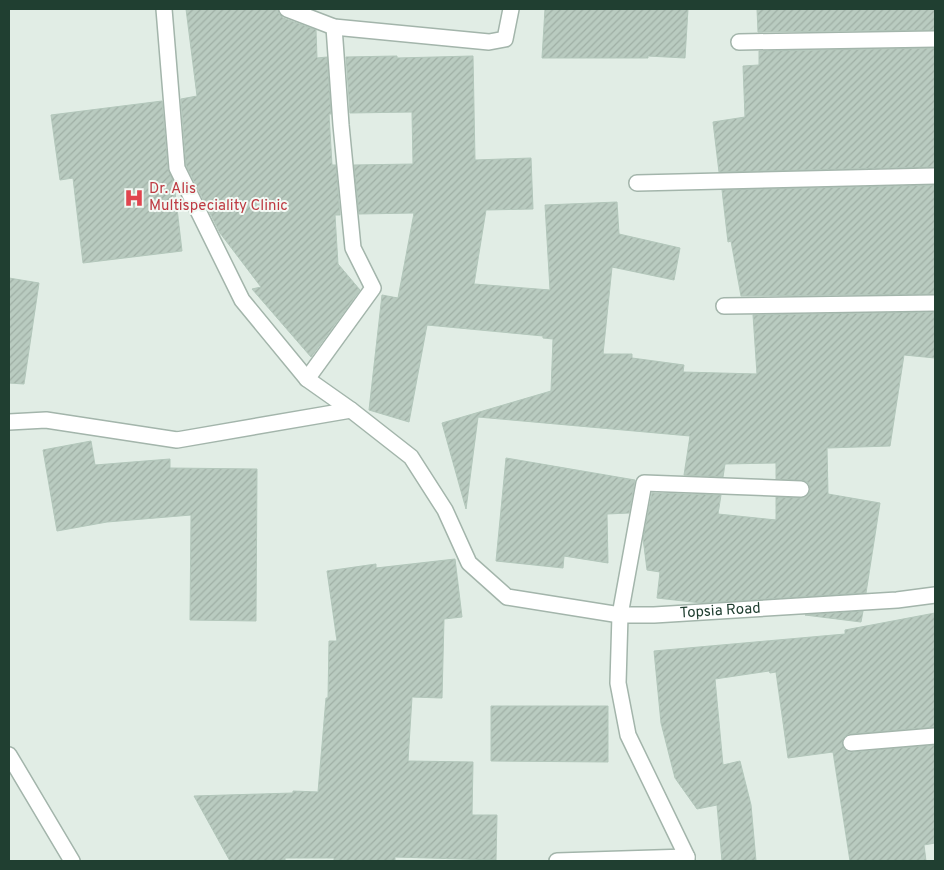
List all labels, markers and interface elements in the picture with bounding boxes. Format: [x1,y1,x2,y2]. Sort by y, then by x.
place label: Dr. Alis Multispeciality Clinic [149,180,288,216]
hospital icon: Dr. Alis Multispeciality Clinic [123,187,145,209]
street label: Topsia Road [679,599,761,623]

